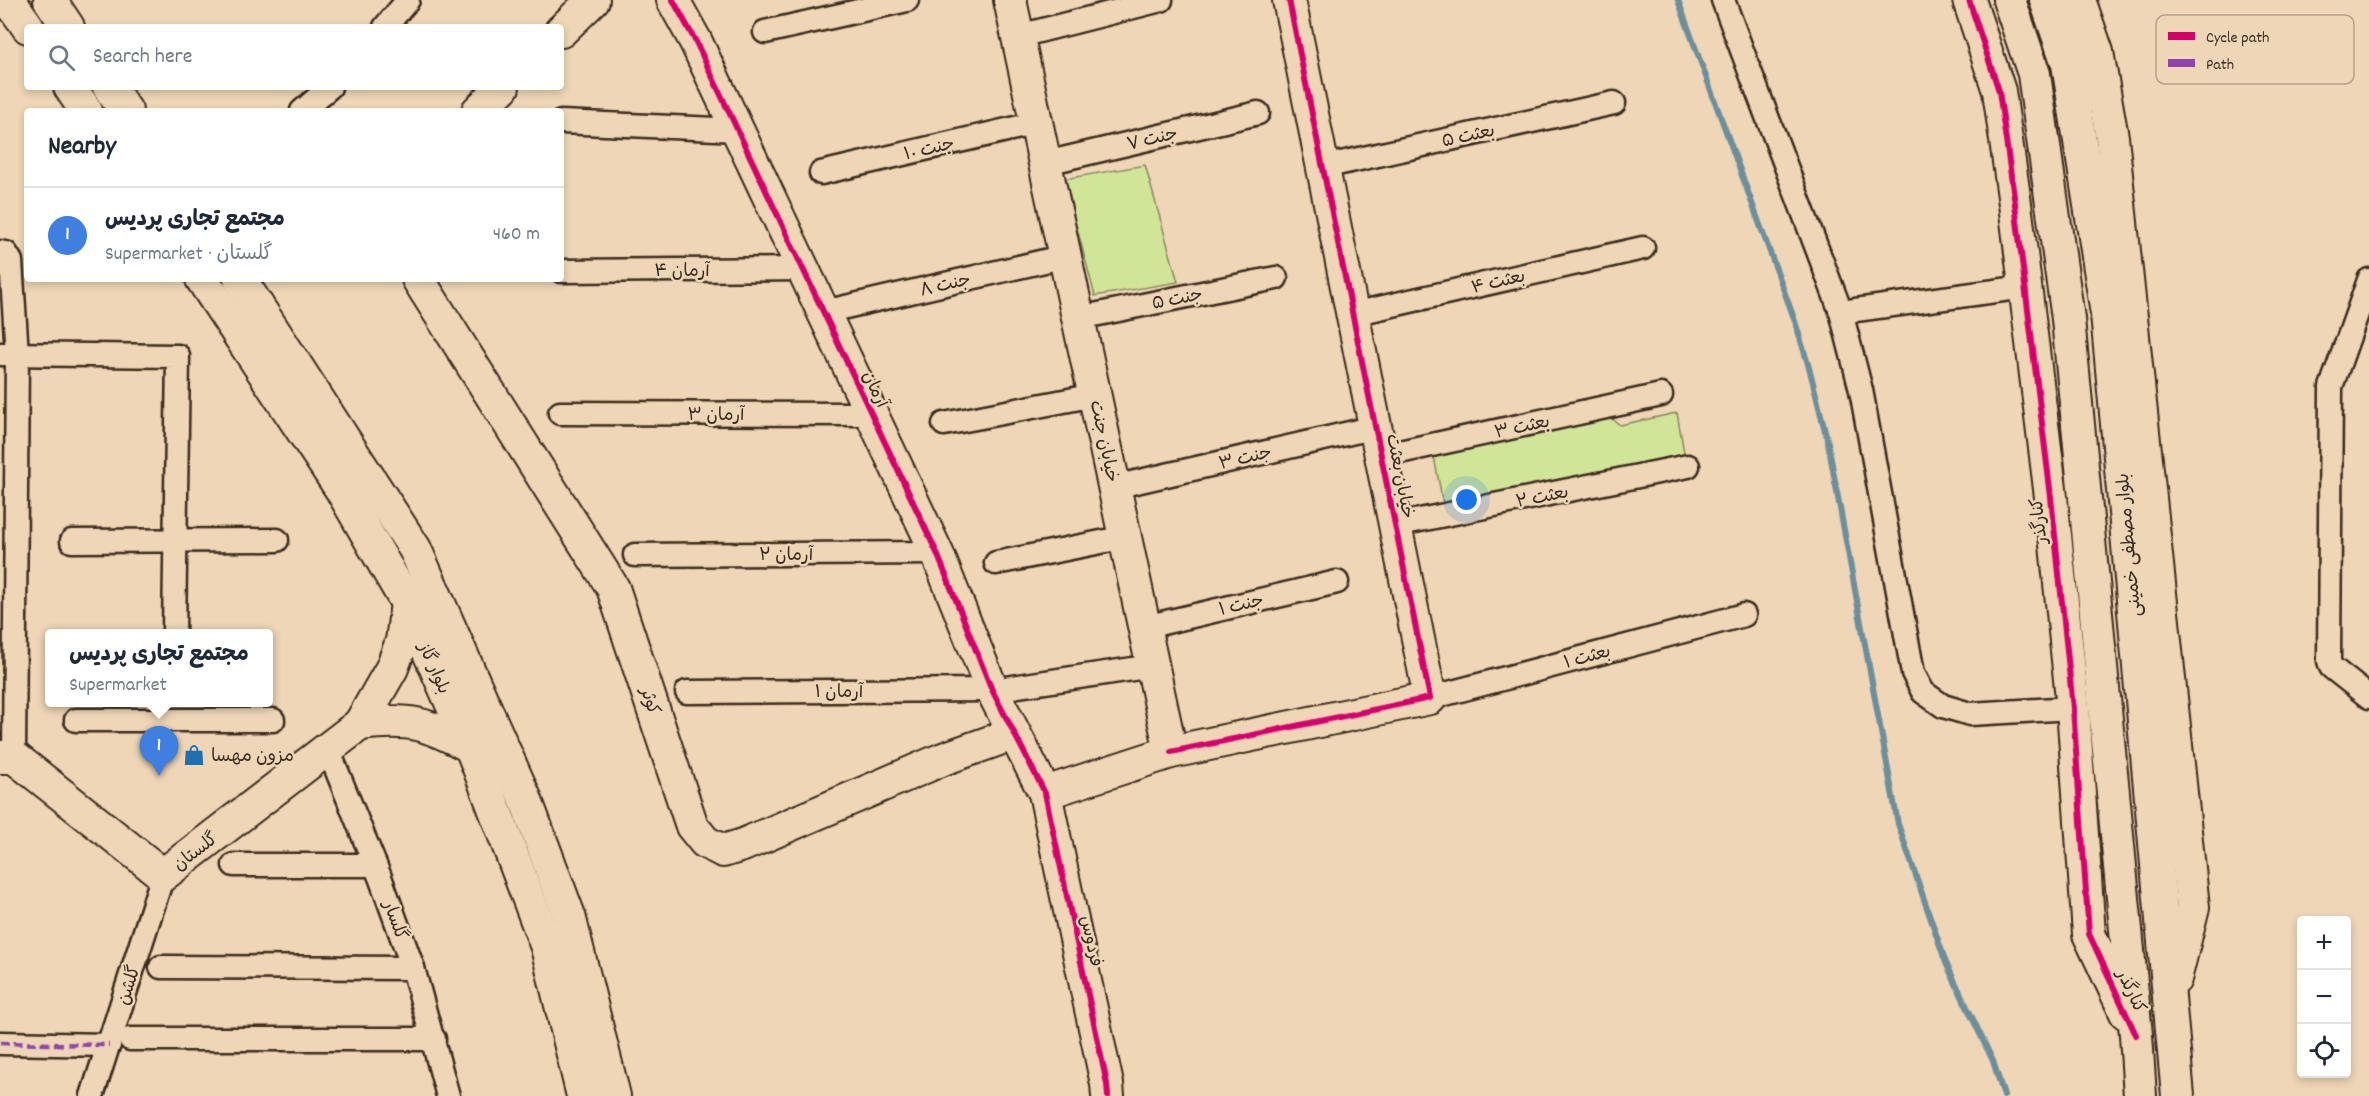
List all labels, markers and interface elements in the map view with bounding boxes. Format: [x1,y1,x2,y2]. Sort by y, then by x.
legend [2156,15,2354,84]
search box [24,24,564,90]
text: Cycle path [2206,27,2269,50]
icon: search [45,41,78,74]
text: Search here [93,42,192,73]
text: Path [2206,54,2234,77]
street label: بعثت ۵ [1440,120,1497,155]
street label: جنت ۷ [1125,122,1181,158]
text: Nearby [48,129,116,166]
street label: جنت ۱۰ [902,132,957,168]
text: مجتمع تجاری پردیس [105,205,285,236]
text: 1 [65,221,70,249]
text: 460 m [493,221,540,249]
text: Supermarket · گلستان [105,241,273,269]
street label: آرمان ۴ [654,260,711,285]
street label: بعثت ۴ [1469,265,1528,302]
street label: جنت ۸ [918,268,973,304]
street label: جنت ۵ [1150,283,1205,318]
street label: آرمان [854,368,894,414]
street label: خیابان جنت [1082,398,1123,485]
street label: آرمان ۳ [688,404,746,429]
street label: بعثت ۳ [1492,410,1553,447]
street label: خیابان بعثت [1378,432,1419,521]
street label: جنت ۳ [1217,441,1275,478]
street label: بلوار مصطفی خمینی [2112,472,2149,618]
street label: بعثت ۲ [1514,481,1571,516]
your location [1452,485,1481,514]
street label: کنارگذر [2026,496,2056,547]
street label: آرمان ۲ [759,544,815,569]
street label: جنت ۱ [1217,589,1267,624]
popup [45,629,273,707]
street label: بلوار گاز [410,637,455,699]
text: مجتمع تجاری پردیس [69,640,249,671]
street label: بعثت ۱ [1561,640,1614,677]
text: Supermarket [69,672,167,700]
street label: آرمان ۱ [815,681,865,706]
street label: کوثر [632,683,665,719]
pin: 1 [140,726,178,776]
shop icon: مزون مهسا [182,743,206,767]
place label: مزون مهسا [211,745,294,770]
street label: گلستان [169,828,224,878]
street label: گلسار [374,896,412,944]
street label: فردوس [1072,914,1107,969]
map controls [2297,916,2351,1078]
button: + [2297,916,2351,970]
street label: گلشن [112,963,149,1009]
street label: کنارگذر [2108,964,2151,1018]
button: − [2297,970,2351,1024]
button: locate [2297,1024,2351,1078]

